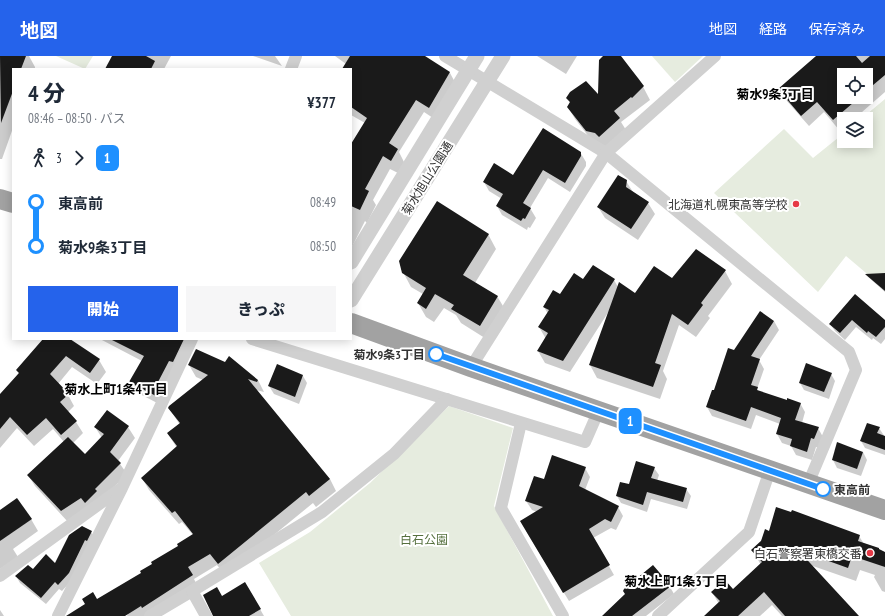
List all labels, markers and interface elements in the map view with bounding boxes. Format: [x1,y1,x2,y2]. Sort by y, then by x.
text: 地図 [20,18,58,42]
text: 地図 [709,20,737,38]
text: 経路 [759,20,787,38]
text: 保存済み [809,20,865,38]
map controls [837,68,873,148]
button: locate [837,68,873,104]
text: 4 分 [28,79,65,107]
district label: 菊水9条3丁目 [736,86,814,103]
text: ¥377 [307,93,336,112]
text: 08:46 – 08:50 · バス [28,110,126,127]
button: layers [837,112,873,148]
street label: 菊水旭山公園通 [398,138,456,218]
icon: walk [28,147,50,169]
icon: forward [68,147,90,169]
text: 1 [104,149,111,167]
text: 3 [56,150,62,167]
text: 東高前 [58,194,103,213]
text: 08:49 [310,194,336,211]
place label: 北海道札幌東高等学校 [668,197,788,212]
marker: 北海道札幌東高等学校 [791,199,801,209]
text: 菊水9条3丁目 [58,238,147,257]
text: 08:50 [310,238,336,255]
button: 開始 [28,286,178,332]
button: きっぷ [186,286,336,332]
marker: 菊水9条3丁目 [428,346,444,362]
place label: 菊水9条3丁目 [354,347,425,362]
district label: 菊水上町1条4丁目 [64,381,168,398]
line badge: 1 [617,408,643,434]
text: 1 [627,412,633,430]
marker: 東高前 [815,481,831,497]
place label: 東高前 [834,482,870,497]
park label: 白石公園 [400,532,448,547]
place label: 白石警察署東橋交番 [754,546,862,561]
marker: 白石警察署東橋交番 [865,548,875,558]
district label: 菊水上町1条3丁目 [624,573,728,590]

